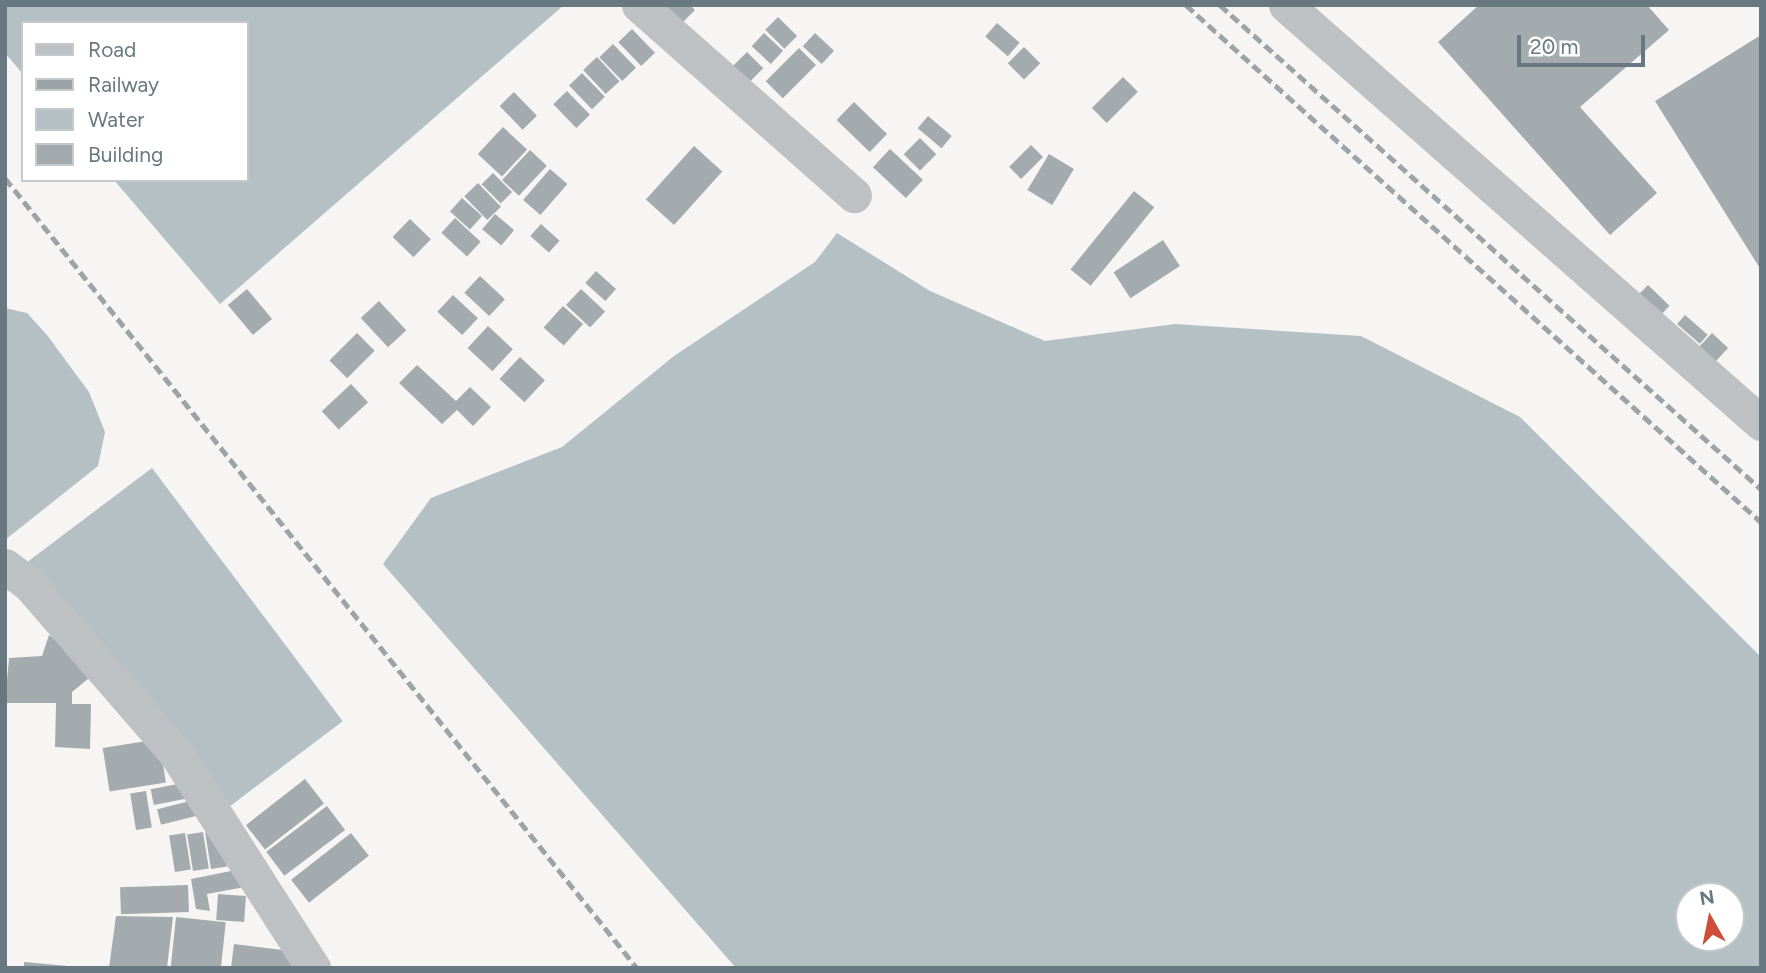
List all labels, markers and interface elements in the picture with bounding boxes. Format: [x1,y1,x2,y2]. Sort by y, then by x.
legend [21,21,248,182]
scale bar [1521,21,1649,65]
text: 20 m [1530,34,1578,59]
text: Road [88,37,136,62]
text: Railway [88,72,159,97]
text: Water [88,107,144,132]
text: Building [88,142,163,167]
north arrow [1675,882,1745,952]
text: N [1698,885,1716,910]

